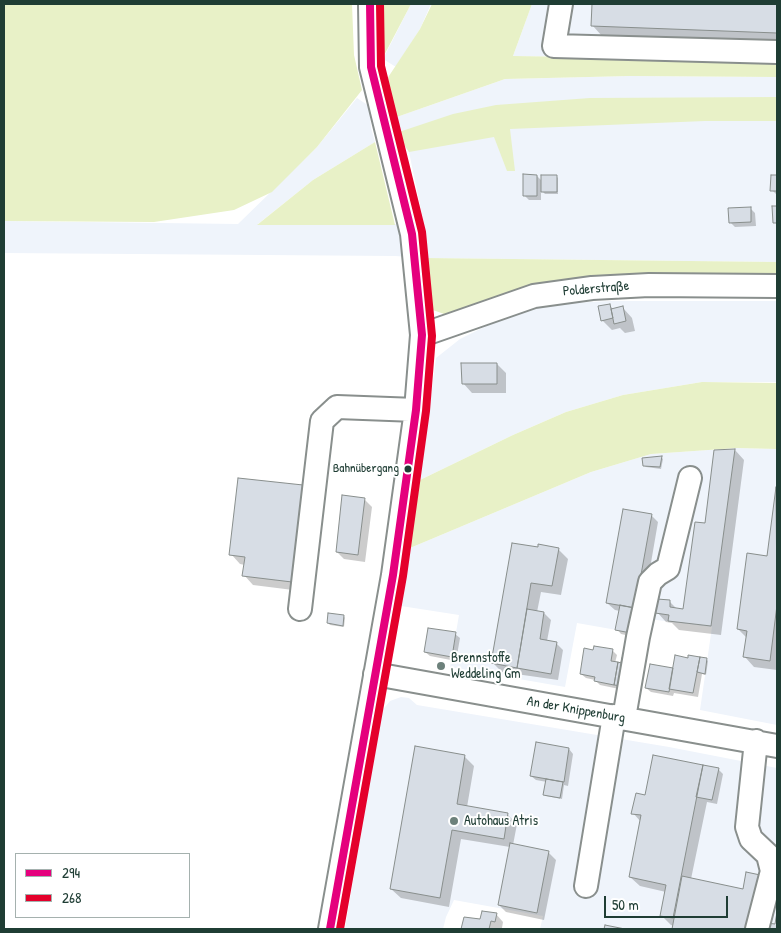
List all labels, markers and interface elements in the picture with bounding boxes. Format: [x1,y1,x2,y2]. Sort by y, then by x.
street label: Polderstraße [562,278,630,300]
place label: Bahnübergang [333,461,399,477]
marker: Bahnübergang [403,464,413,474]
place label: Brennstoffe Weddeling Gm [451,650,521,682]
marker: Brennstoffe Weddeling Gm [435,660,447,672]
street label: An der Knippenburg [525,693,627,727]
place label: Autohaus Atris [464,813,538,829]
marker: Autohaus Atris [448,815,460,827]
legend [15,853,190,918]
text: 294 [62,862,80,883]
scale bar [606,886,730,918]
text: 268 [62,887,82,908]
text: 50 m [612,894,639,915]

